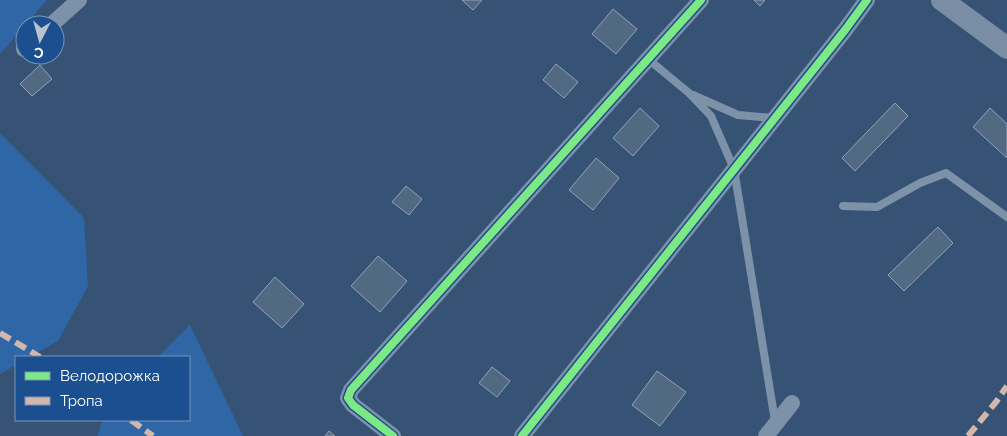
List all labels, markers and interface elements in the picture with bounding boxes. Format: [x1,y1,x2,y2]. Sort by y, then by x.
north arrow [15,15,65,65]
text: С [33,44,44,61]
legend [15,356,190,421]
text: Велодорожка [60,367,160,385]
text: Тропа [60,392,103,410]

